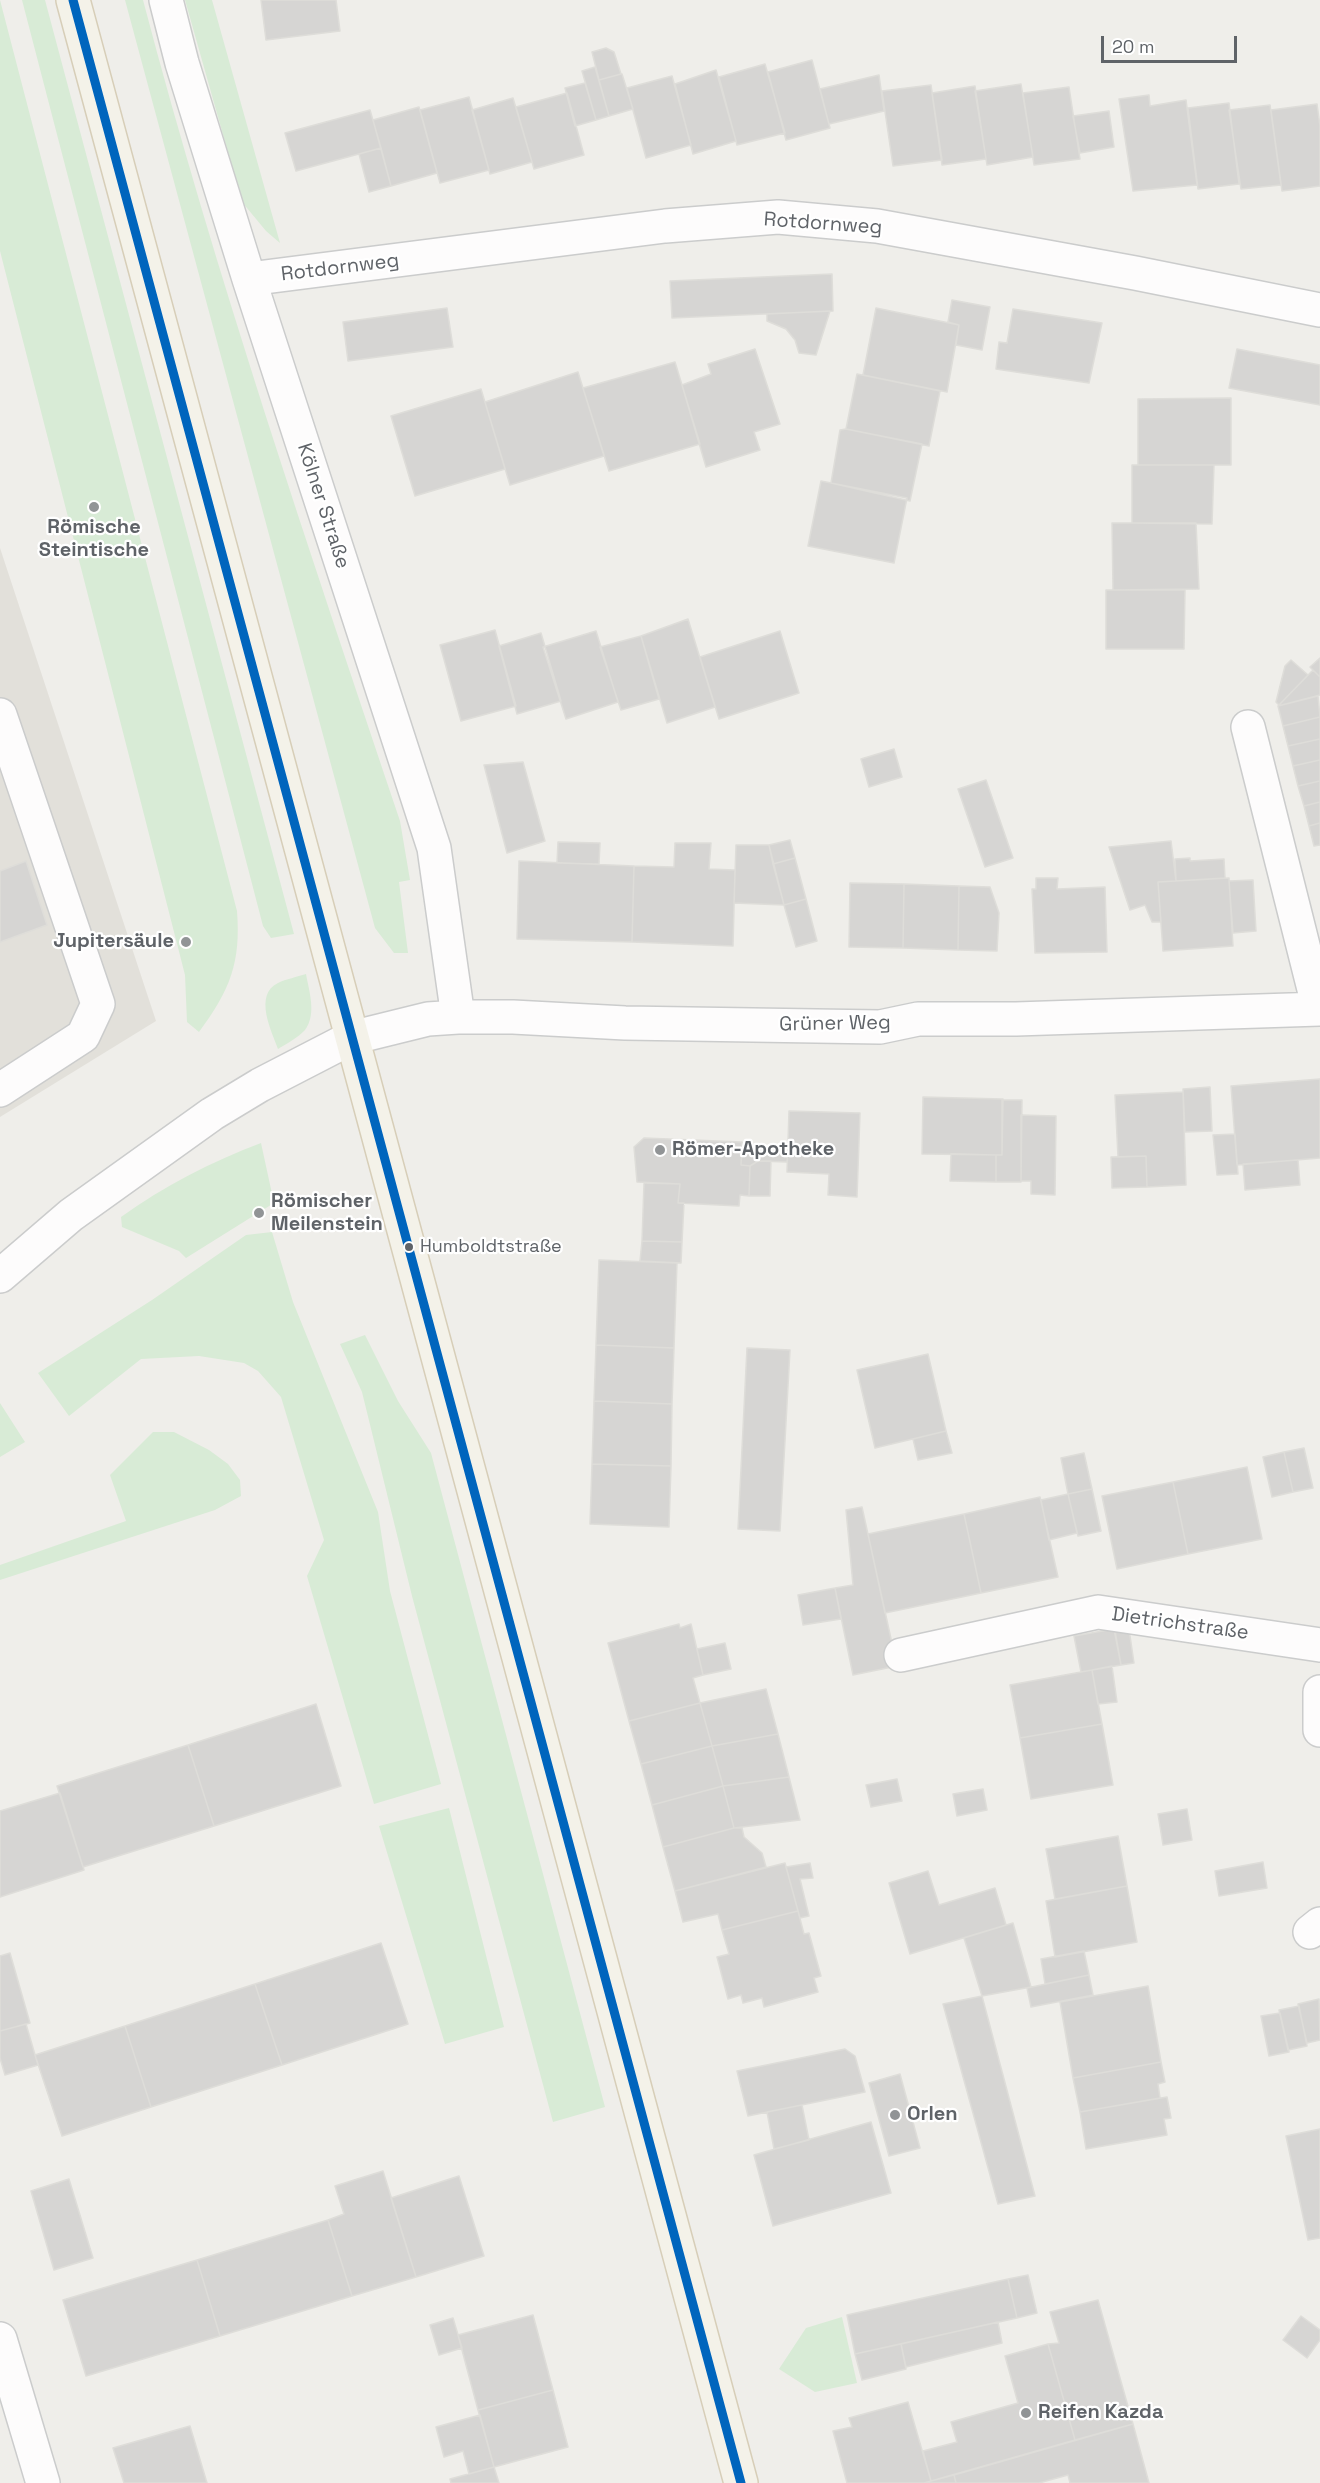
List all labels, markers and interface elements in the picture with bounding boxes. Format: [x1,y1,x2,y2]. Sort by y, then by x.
scale bar [1104,24,1240,62]
text: 20 m [1112,35,1155,58]
street label: Rotdornweg [763,208,883,240]
street label: Rotdornweg [280,249,400,287]
street label: Kölner Straße [291,440,355,572]
marker: Römische Steintische [87,500,101,514]
place label: Römische Steintische [39,516,149,563]
place label: Jupitersäule [53,930,174,954]
marker: Jupitersäule [179,935,193,949]
street label: Grüner Weg [779,1011,891,1037]
place label: Römer-Apotheke [672,1138,834,1162]
marker: Römer-Apotheke [653,1143,667,1157]
place label: Römischer Meilenstein [271,1190,383,1237]
marker: Römischer Meilenstein [252,1206,266,1220]
place label: Humboldtstraße [420,1236,562,1258]
marker: Humboldtstraße [403,1241,415,1253]
street label: Dietrichstraße [1110,1603,1250,1645]
place label: Orlen [907,2103,958,2127]
marker: Orlen [888,2108,902,2122]
place label: Reifen Kazda [1038,2401,1163,2425]
marker: Reifen Kazda [1019,2406,1033,2420]

